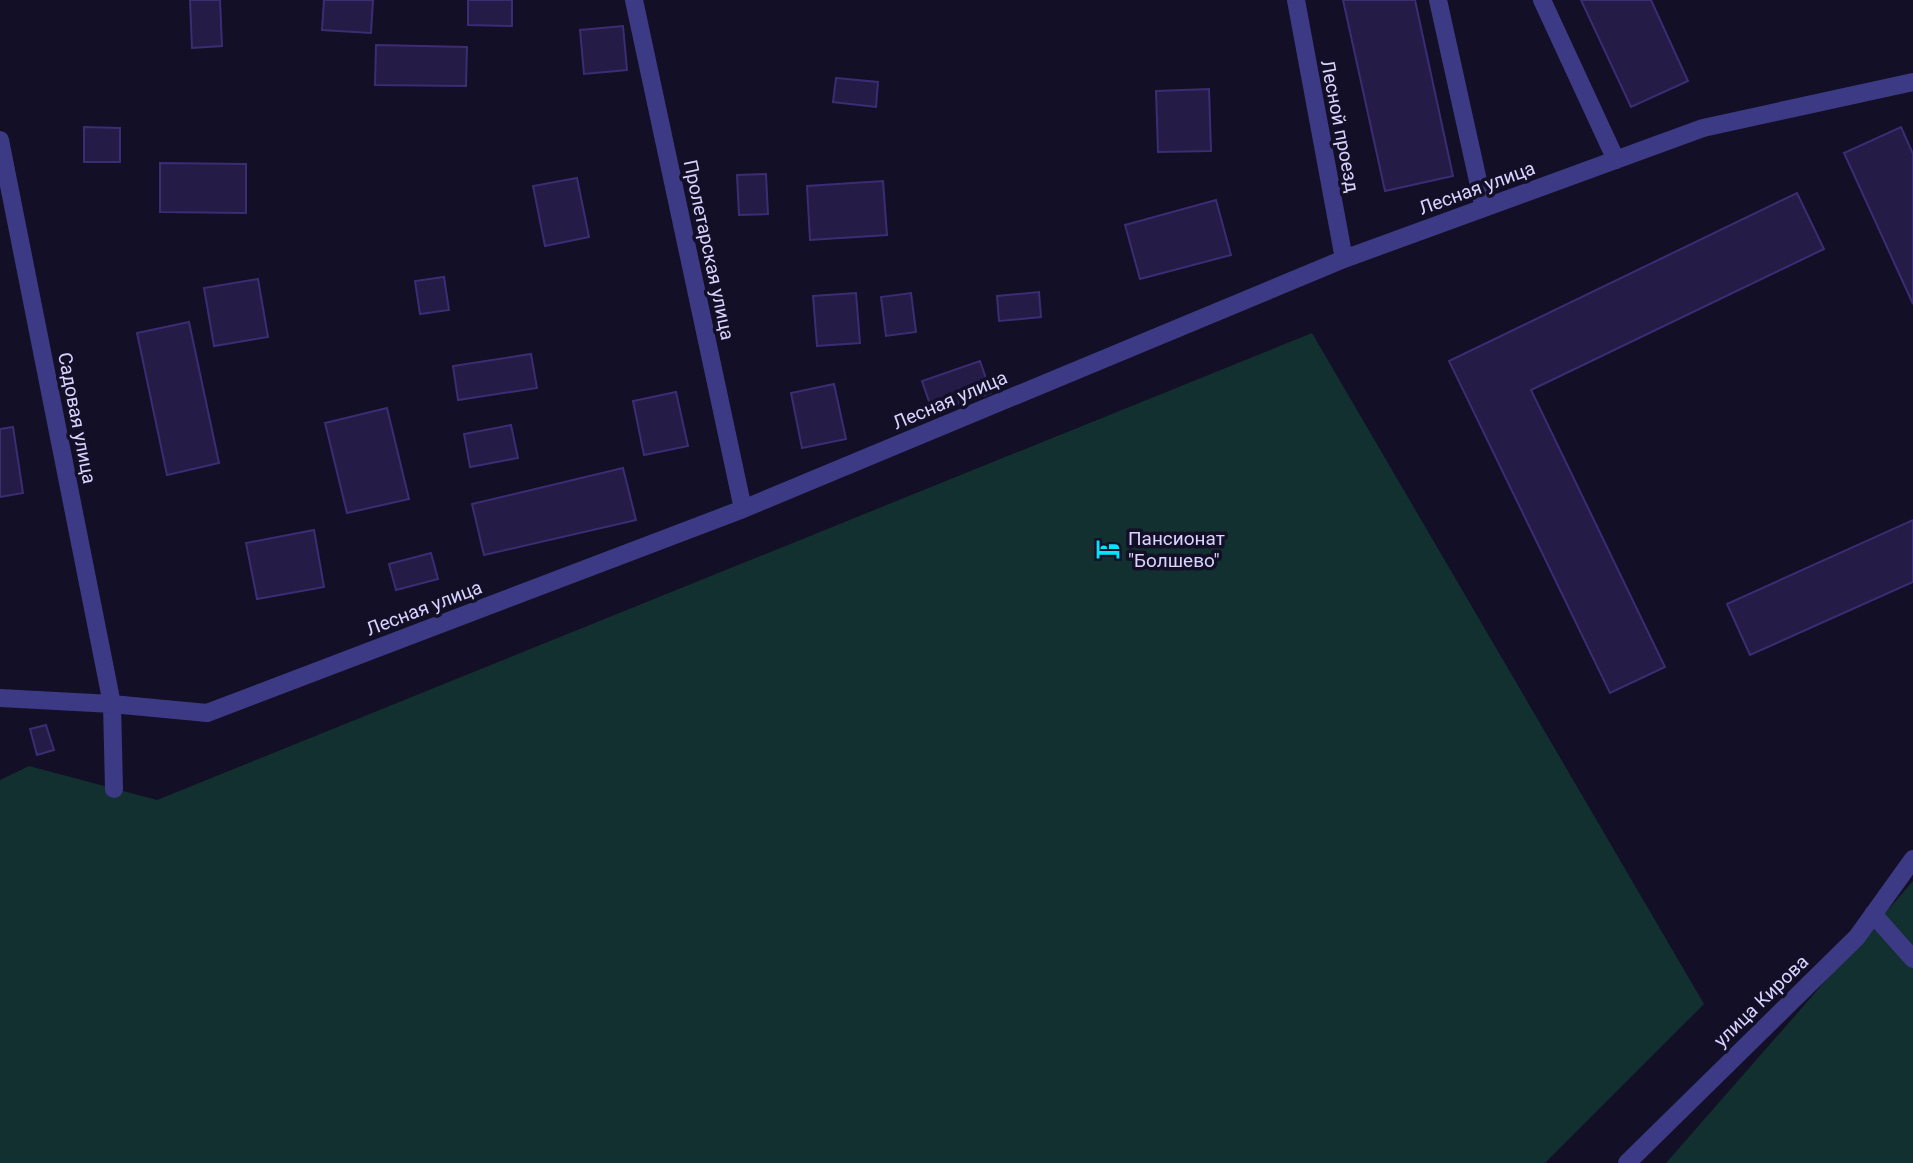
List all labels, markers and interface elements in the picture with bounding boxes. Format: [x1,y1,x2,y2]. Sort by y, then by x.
street label: Лесной проезд [1316,58,1364,194]
street label: Лесная улица [1416,156,1538,220]
street label: Пролетарская улица [679,158,739,342]
street label: Садовая улица [53,350,101,486]
street label: Лесная улица [889,366,1011,434]
place label: Пансионат "Болшево" [1128,527,1225,572]
hotel icon: Пансионат "Болшево" [1094,535,1122,563]
street label: Лесная улица [363,575,485,641]
street label: улица Кирова [1709,950,1813,1052]

